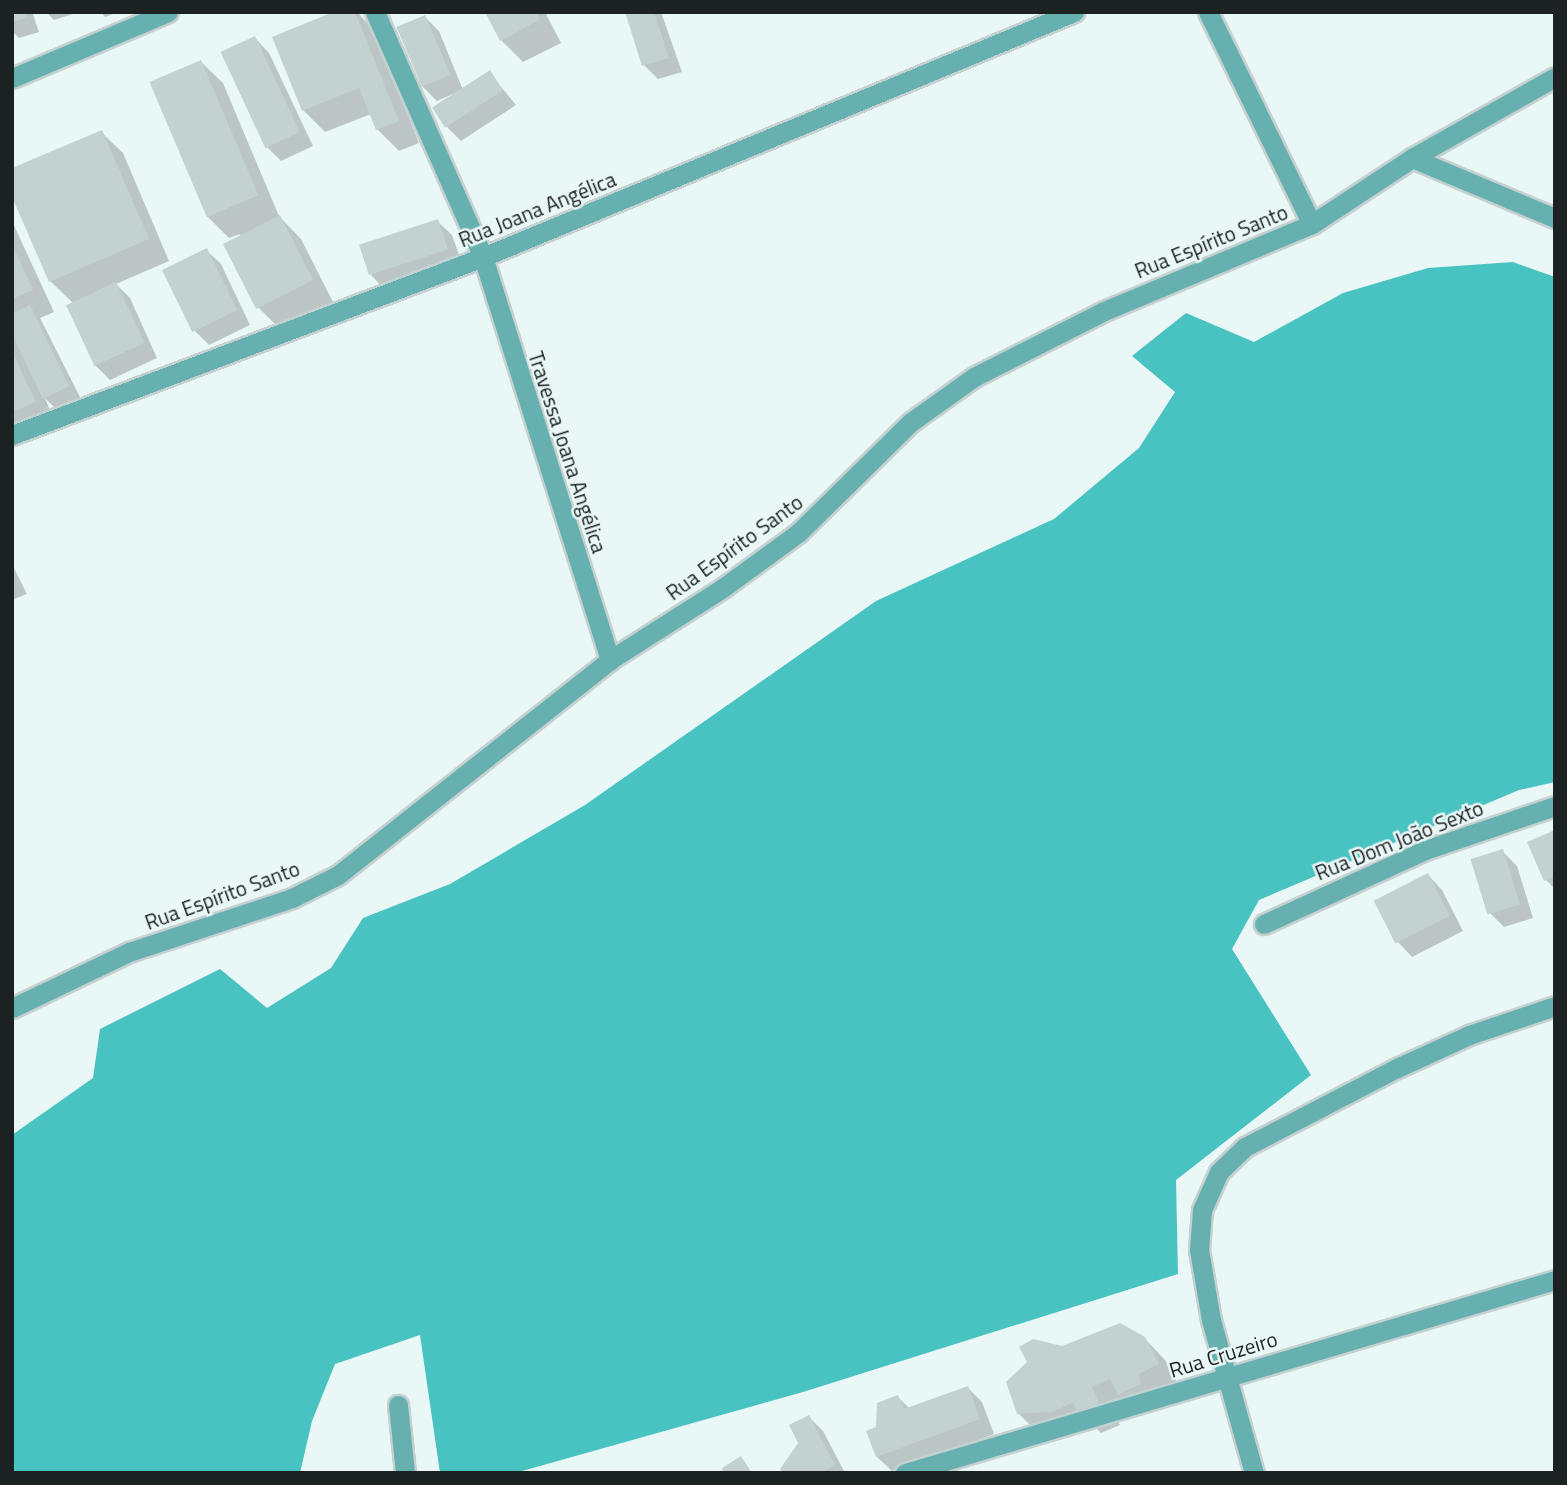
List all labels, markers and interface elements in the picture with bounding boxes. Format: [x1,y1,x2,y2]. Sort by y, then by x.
street label: Rua Joana Angélica [455,166,619,252]
street label: Rua Espírito Santo [1131,199,1291,283]
street label: Travessa Joana Angélica [524,348,612,556]
street label: Rua Espírito Santo [661,489,807,605]
street label: Rua Dom João Sexto [1311,795,1487,885]
street label: Rua Espírito Santo [141,855,303,935]
street label: Rua Cruzeiro [1166,1326,1280,1382]

